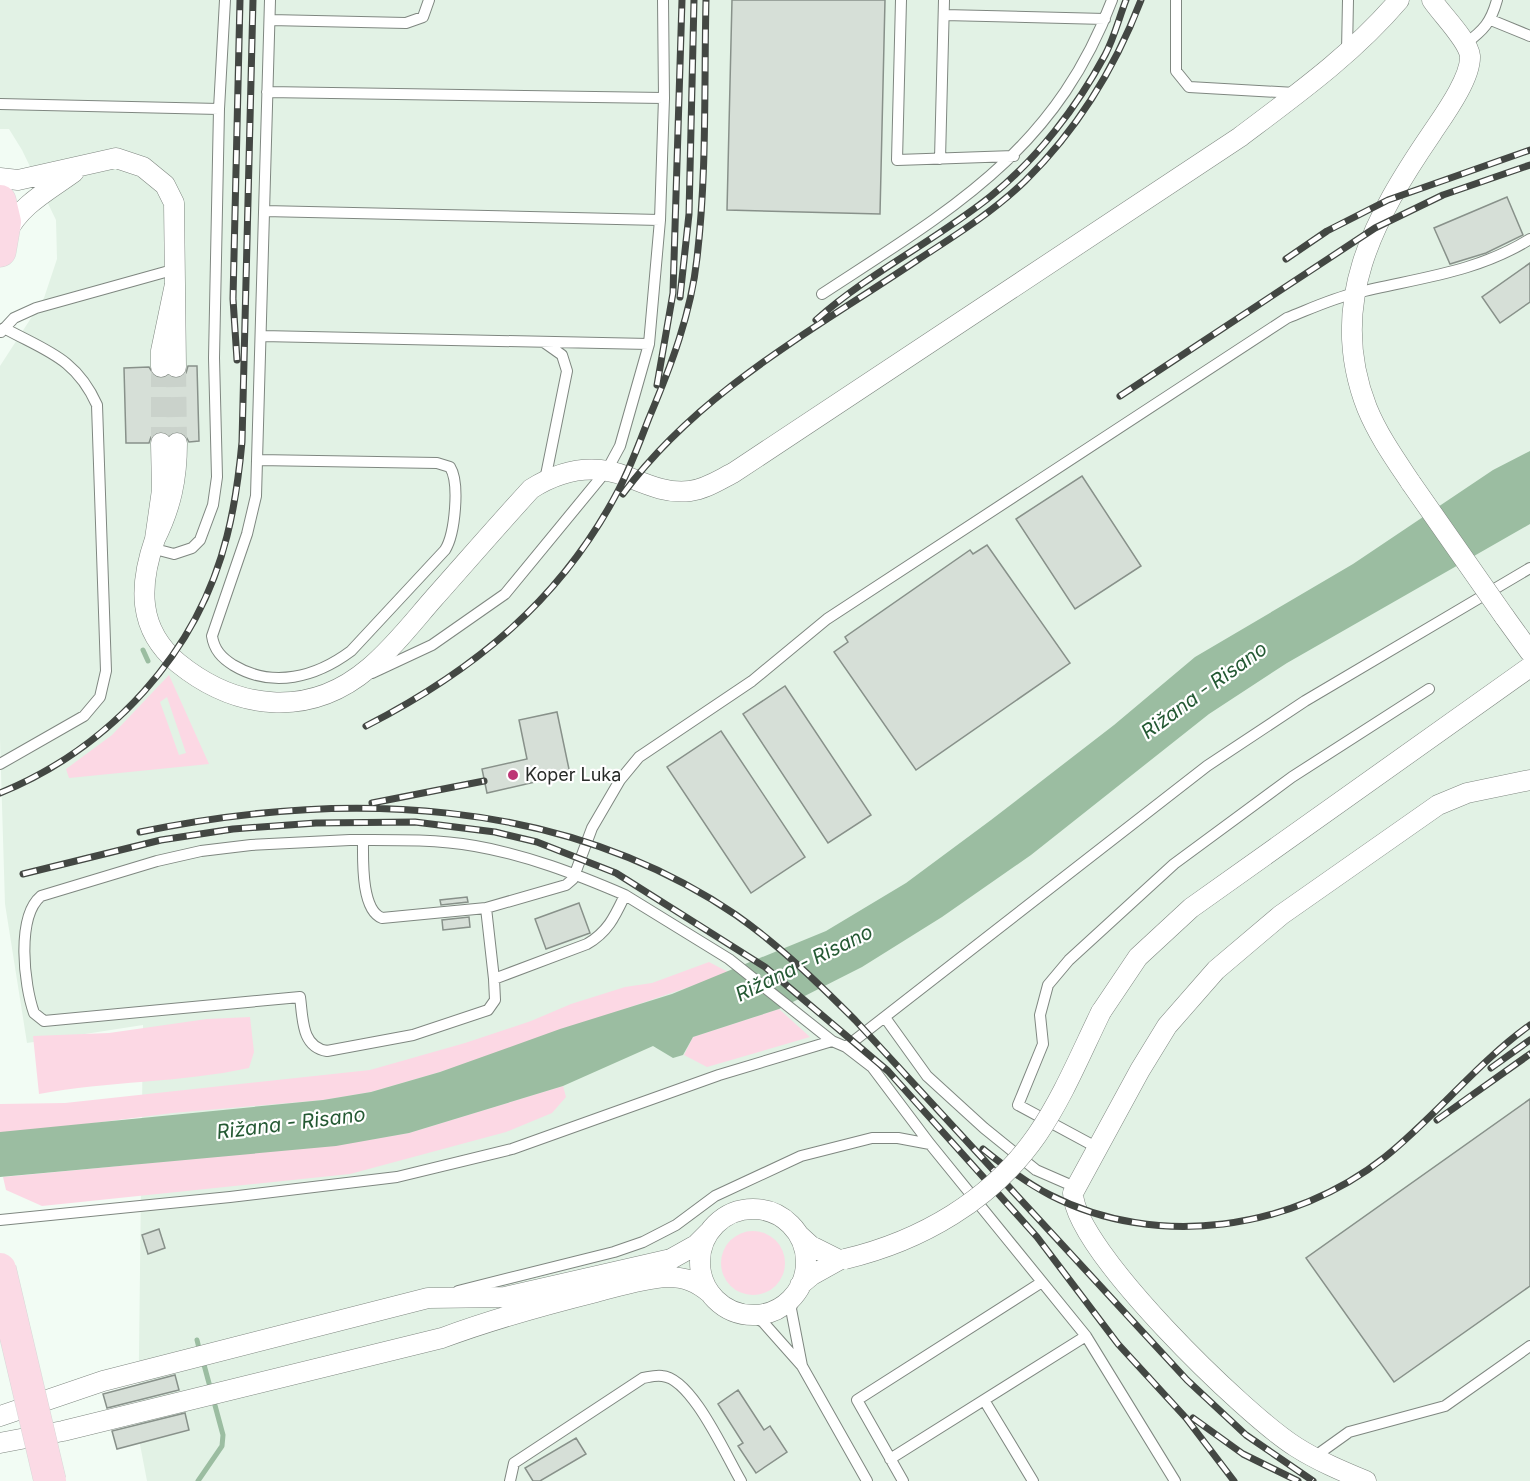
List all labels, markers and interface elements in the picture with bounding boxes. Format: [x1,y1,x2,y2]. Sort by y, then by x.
water label: Rižana - Risano [1136,636,1272,744]
place label: Koper Luka [525,764,621,785]
marker: Koper Luka [506,768,520,782]
water label: Rižana - Risano [731,919,877,1007]
water label: Rižana - Risano [215,1102,367,1144]

